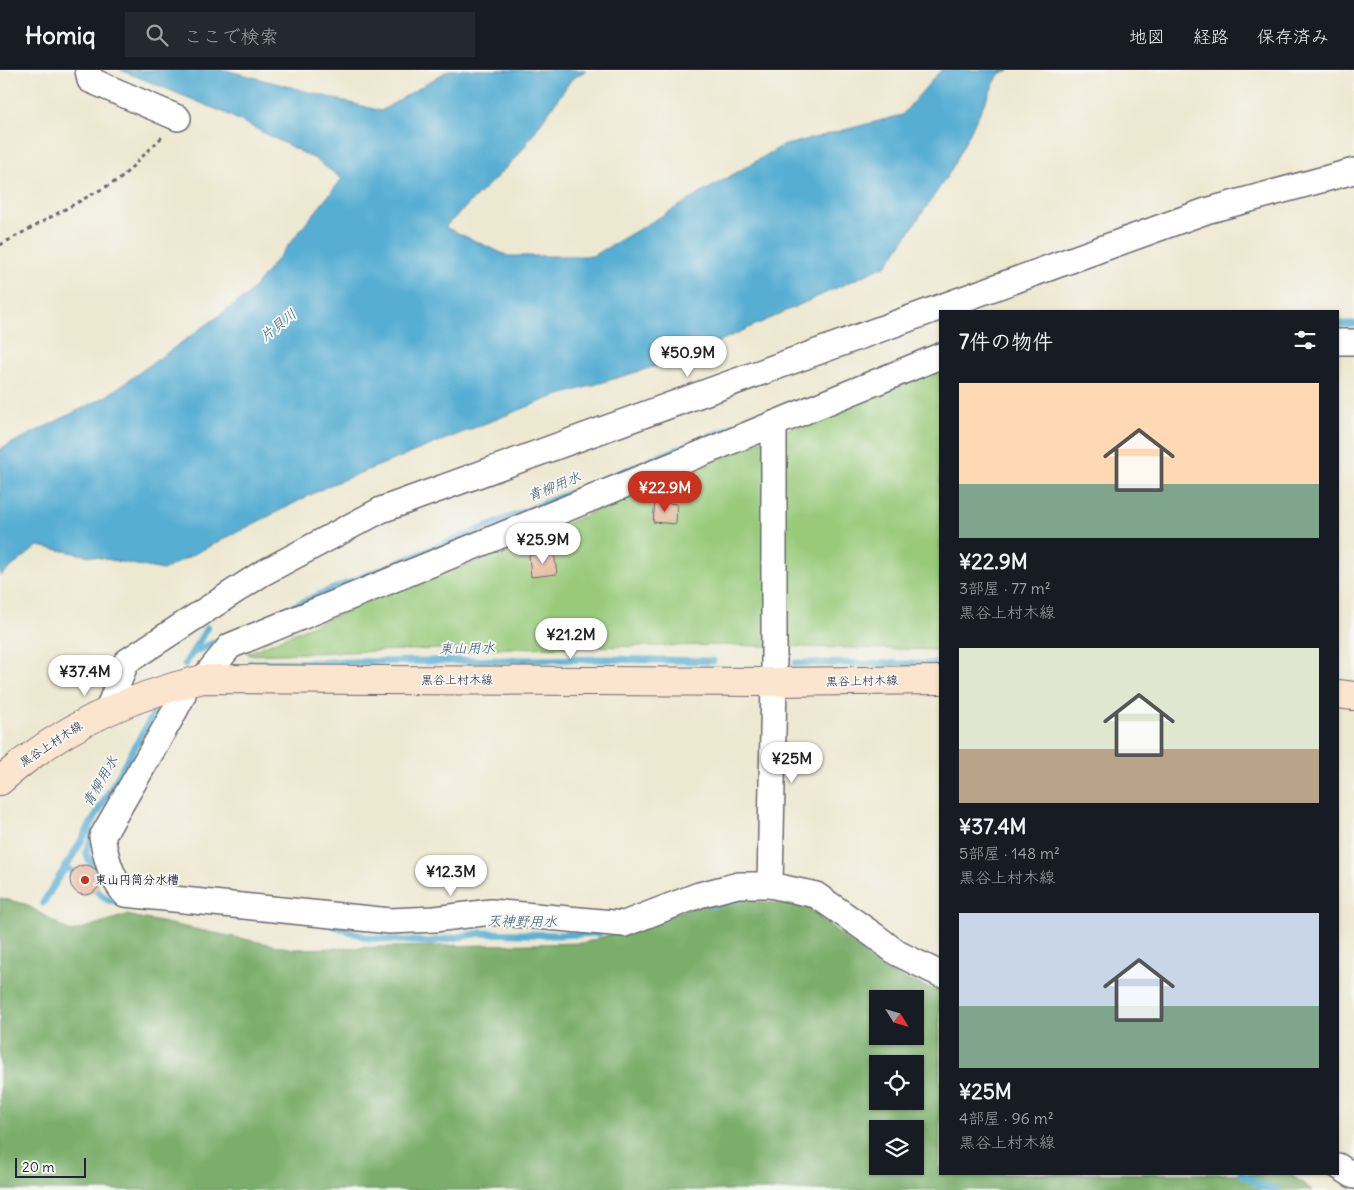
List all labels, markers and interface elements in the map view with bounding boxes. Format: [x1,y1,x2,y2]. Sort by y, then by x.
search box [125,12,475,57]
text: Homiq [25,20,95,50]
icon: search [143,21,171,49]
text: ここで検索 [183,24,278,48]
text: 地図 [1129,25,1165,48]
text: 経路 [1193,25,1229,48]
text: 保存済み [1257,25,1329,48]
water label: 片貝川 [256,305,300,345]
icon: filters [1291,326,1319,354]
text: 7件の物件 [959,328,1053,355]
pin: ¥50.9M [647,336,729,378]
text: ¥50.9M [661,342,715,362]
icon: home [1094,415,1184,505]
water label: 青柳用水 [525,467,583,505]
pin: ¥22.9M [624,470,706,513]
text: ¥22.9M [639,477,691,497]
pin: ¥25.9M [502,522,584,565]
text: ¥25.9M [517,529,569,549]
text: ¥22.9M [959,548,1028,575]
text: 3部屋 · 77 m² [959,578,1051,598]
text: 黒谷上村木線 [959,602,1055,622]
pin: ¥21.2M [530,618,612,660]
text: ¥21.2M [546,624,596,644]
water label: 東山用水 [439,639,495,657]
pin: ¥37.4M [44,654,126,697]
text: ¥37.4M [59,661,111,681]
street label: 黒谷上村木線 [421,672,493,687]
street label: 黒谷上村木線 [826,672,898,689]
icon: home [1094,680,1184,770]
street label: 黒谷上村木線 [16,718,85,769]
pin: ¥25M [762,742,822,784]
text: ¥25M [772,748,812,768]
water label: 青柳用水 [78,752,122,810]
text: ¥37.4M [959,813,1027,840]
text: 5部屋 · 148 m² [959,843,1060,863]
pin: ¥12.3M [410,854,492,897]
text: ¥12.3M [426,861,476,881]
text: 黒谷上村木線 [959,867,1055,887]
place label: 東山円筒分水槽 [95,872,179,887]
marker: 東山円筒分水槽 [79,874,91,886]
water label: 天神野用水 [487,911,557,931]
icon: home [1094,945,1184,1035]
north arrow [869,990,924,1045]
map controls [869,990,924,1175]
button: locate [869,1055,924,1110]
text: ¥25M [959,1078,1012,1105]
text: 4部屋 · 96 m² [959,1108,1054,1128]
button: layers [869,1120,924,1175]
text: 黒谷上村木線 [959,1132,1055,1152]
scale bar [15,1155,86,1178]
text: 20 m [22,1158,55,1176]

